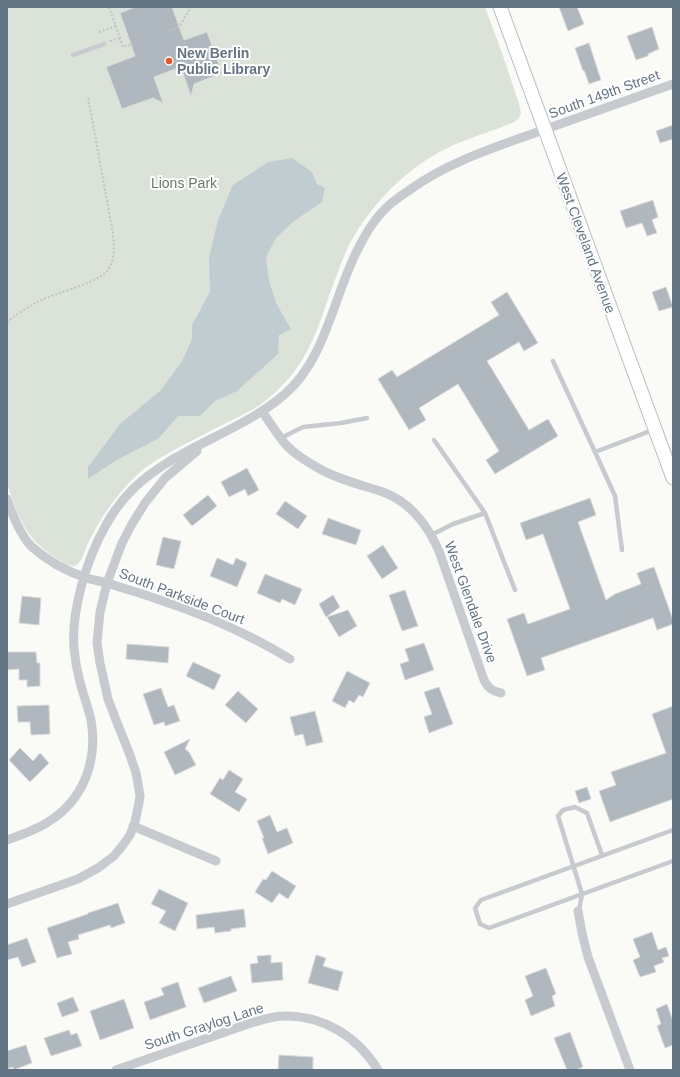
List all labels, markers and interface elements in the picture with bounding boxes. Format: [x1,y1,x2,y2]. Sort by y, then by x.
place label: New Berlin Public Library [177,45,271,77]
marker: New Berlin Public Library [164,56,174,66]
street label: South 149th Street [546,66,662,121]
street label: West Cleveland Avenue [553,171,619,316]
park label: Lions Park [151,175,218,191]
street label: West Glendale Drive [442,539,500,665]
street label: South Parkside Court [117,565,247,627]
street label: South Graylog Lane [142,999,266,1053]

